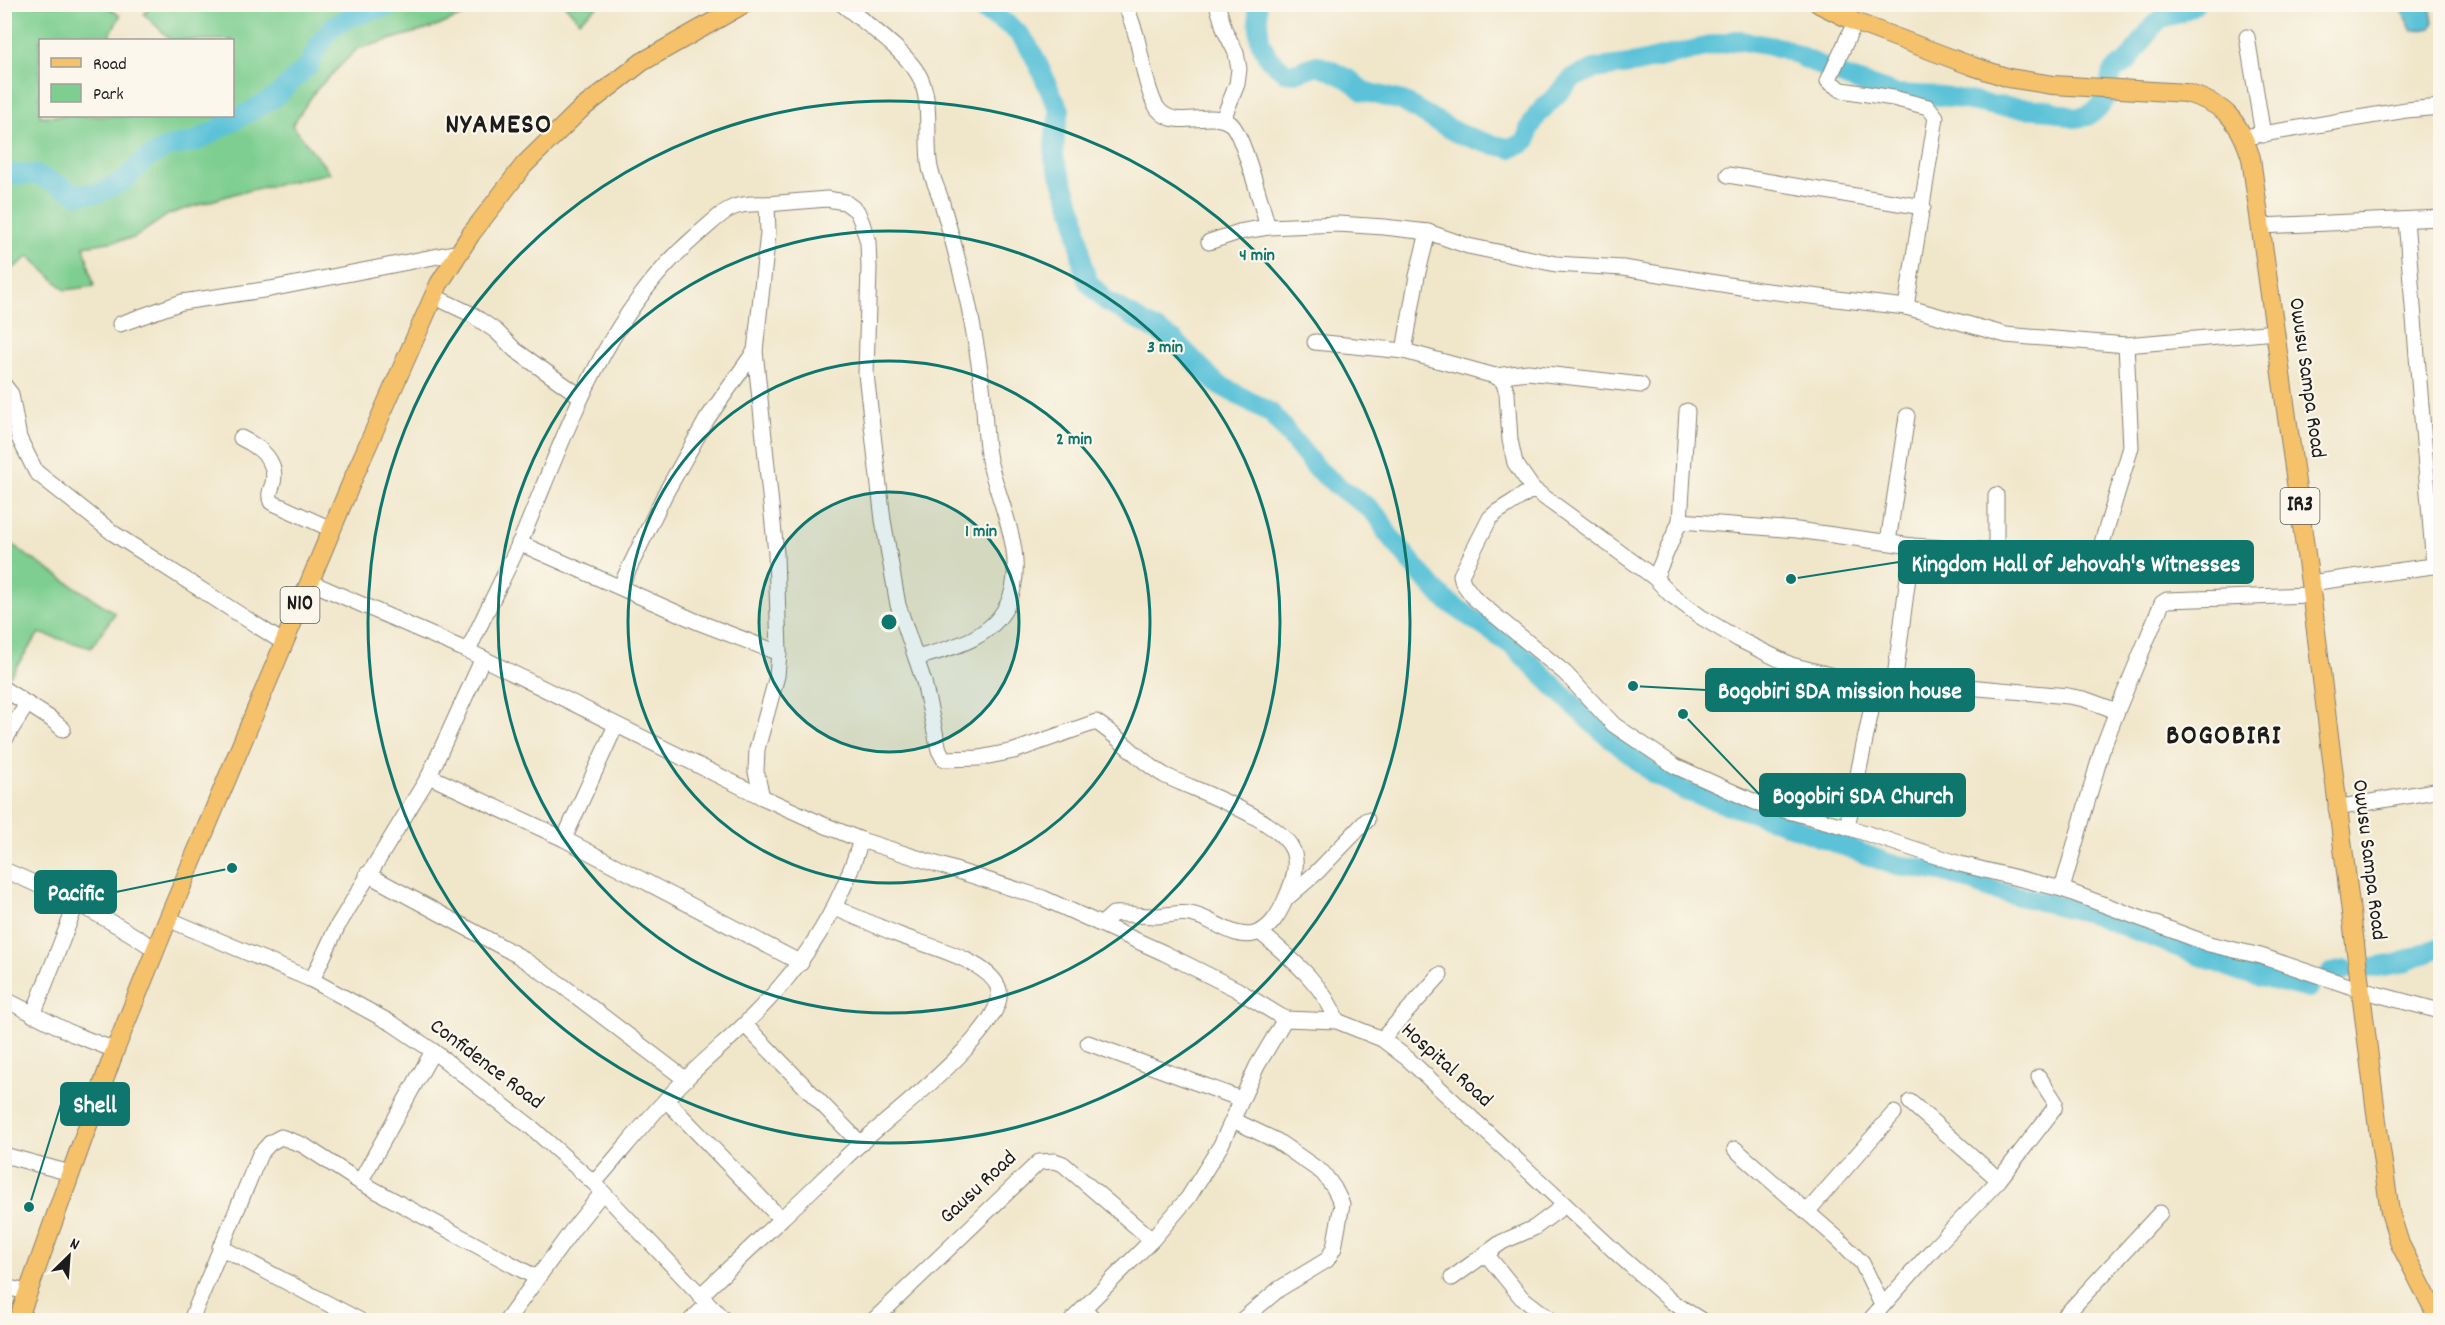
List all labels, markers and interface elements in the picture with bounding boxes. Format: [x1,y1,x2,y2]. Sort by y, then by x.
legend [39,39,234,117]
text: Road [93,53,127,78]
text: Park [93,83,124,108]
district label: NYAMESO [445,107,553,147]
text: 4 min [1239,244,1275,269]
street label: Owusu Sampa Road [2279,296,2333,460]
text: 3 min [1147,336,1183,361]
text: 2 min [1056,428,1092,453]
road number: IR3 [2280,488,2320,524]
text: 1 min [965,520,997,545]
callout: Kingdom Hall of Jehovah's Witnesses [1899,541,2253,583]
text: Kingdom Hall of Jehovah's Witnesses [1911,549,2241,583]
road number: N10 [280,587,320,623]
centre of rings [879,612,899,632]
callout: Bogobiri SDA mission house [1706,669,1974,711]
text: Bogobiri SDA mission house [1718,676,1962,710]
district label: BOGOBIRI [2166,718,2282,758]
callout: Bogobiri SDA Church [1760,774,1965,816]
street label: Owusu Sampa Road [2343,778,2393,942]
text: Bogobiri SDA Church [1772,781,1954,815]
callout: Pacific [35,871,116,913]
text: Pacific [48,878,105,912]
street label: Confidence Road [422,1012,550,1118]
street label: Hospital Road [1393,1016,1499,1116]
callout: Shell [61,1083,129,1125]
text: Shell [73,1090,117,1124]
street label: Gausu Road [933,1144,1025,1232]
north arrow [39,1226,99,1286]
text: N [66,1233,83,1257]

